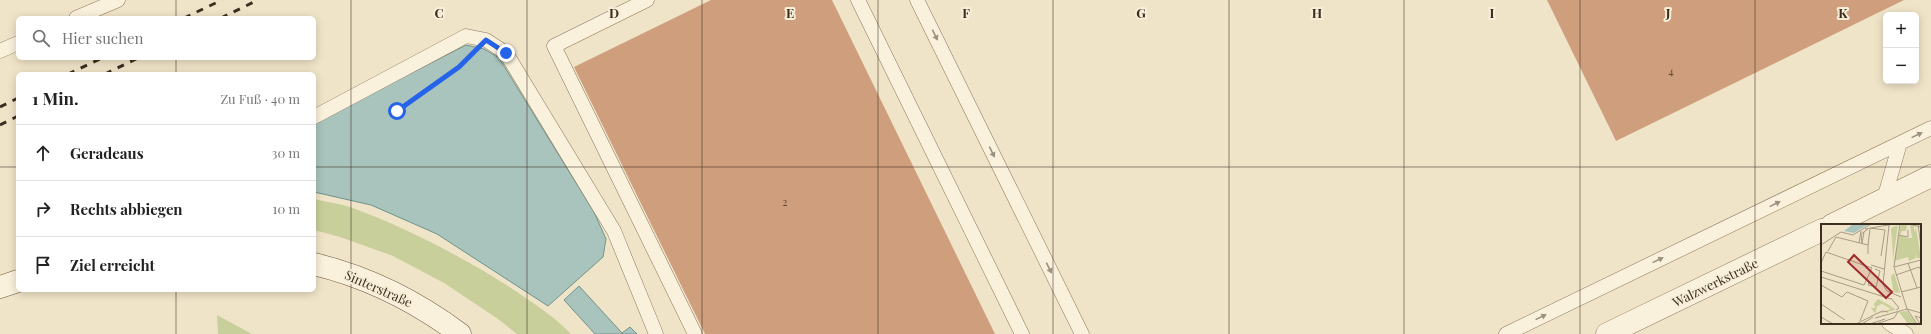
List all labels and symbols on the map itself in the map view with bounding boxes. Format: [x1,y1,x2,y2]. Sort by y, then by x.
text: C [434,4,444,21]
text: D [609,4,619,21]
text: E [786,4,794,21]
text: F [962,4,970,21]
text: G [1136,4,1146,21]
text: H [1312,4,1322,21]
text: I [1490,4,1495,21]
text: J [1665,4,1671,21]
text: K [1838,4,1848,21]
one-way arrow [932,29,938,41]
route end [497,44,515,62]
house number: 4 [1668,63,1674,78]
route start [388,102,406,120]
one-way arrow [1912,131,1923,138]
one-way arrow [989,146,995,157]
house number: 2 [782,194,788,209]
one-way arrow [1770,200,1781,207]
inset map [1821,224,1921,324]
street label: Walzwerkstraße [1668,254,1761,311]
one-way arrow [1653,257,1664,263]
one-way arrow [1046,263,1052,274]
street label: Sinterstraße [342,266,416,311]
one-way arrow [1536,314,1547,320]

